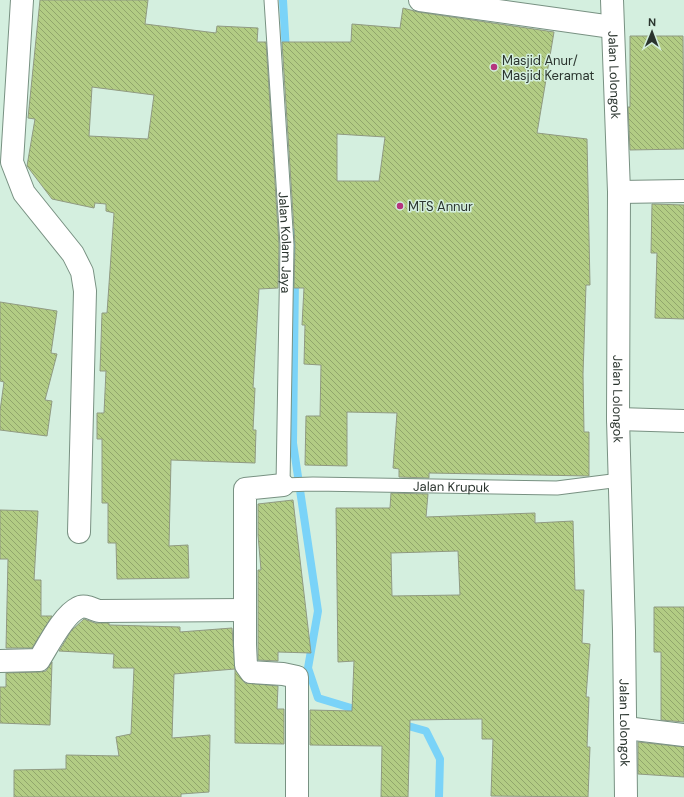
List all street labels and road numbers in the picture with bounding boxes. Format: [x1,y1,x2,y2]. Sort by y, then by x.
street label: Jalan Lolongok [605,31,625,120]
street label: Jalan Kolam Jaya [275,191,296,293]
street label: Jalan Lolongok [609,355,627,444]
street label: Jalan Krupuk [413,477,490,495]
street label: Jalan Lolongok [616,679,634,767]

